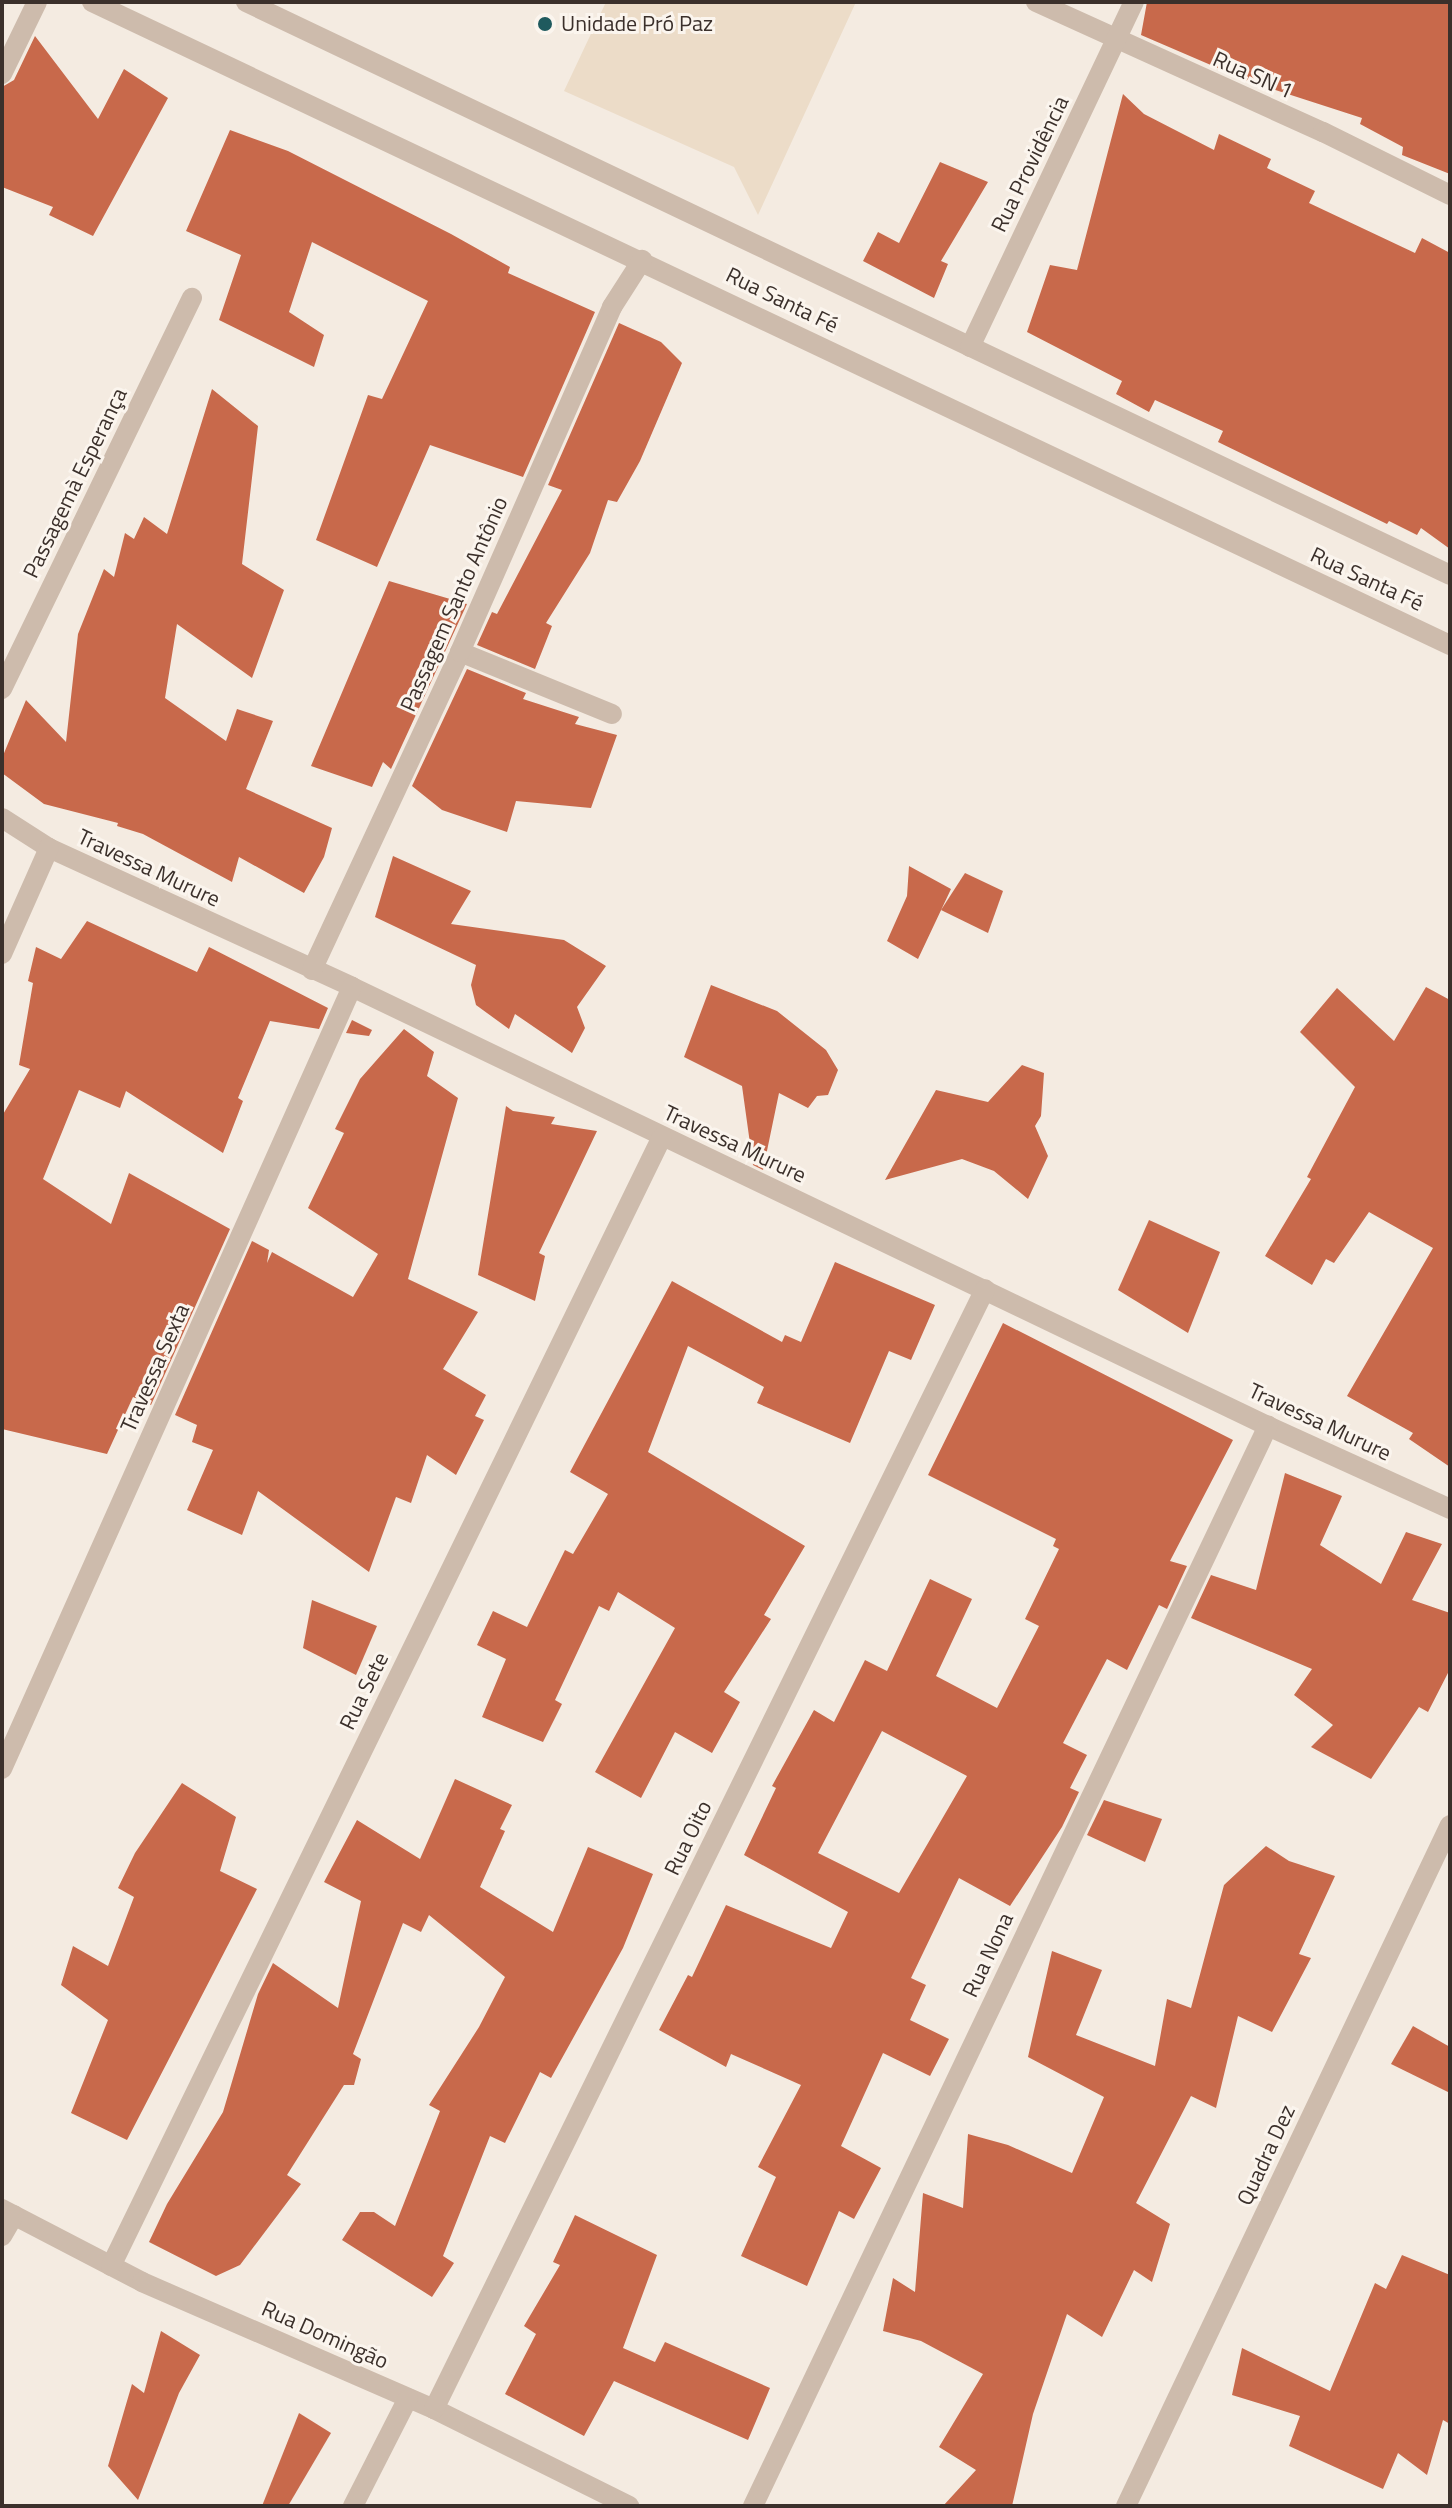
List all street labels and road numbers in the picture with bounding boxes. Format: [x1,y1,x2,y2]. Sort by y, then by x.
street label: Rua SN 1 [1209,46,1297,104]
street label: Rua Providência [986,92,1074,236]
street label: Rua Santa Fé [722,261,842,339]
street label: Passagemà Esperança [17,384,133,582]
street label: Passagem Santo Antônio [395,492,513,716]
street label: Rua Santa Fé [1306,541,1428,617]
street label: Travessa Murure [74,823,224,913]
street label: Travessa Murure [660,1099,810,1189]
street label: Travessa Sexta [115,1300,195,1436]
street label: Travessa Murure [1245,1377,1395,1467]
street label: Rua Sete [334,1648,394,1734]
street label: Rua Oito [659,1796,717,1880]
street label: Rua Nona [957,1909,1019,2001]
street label: Quadra Dez [1231,2101,1301,2209]
street label: Rua Domingão [258,2295,392,2375]

